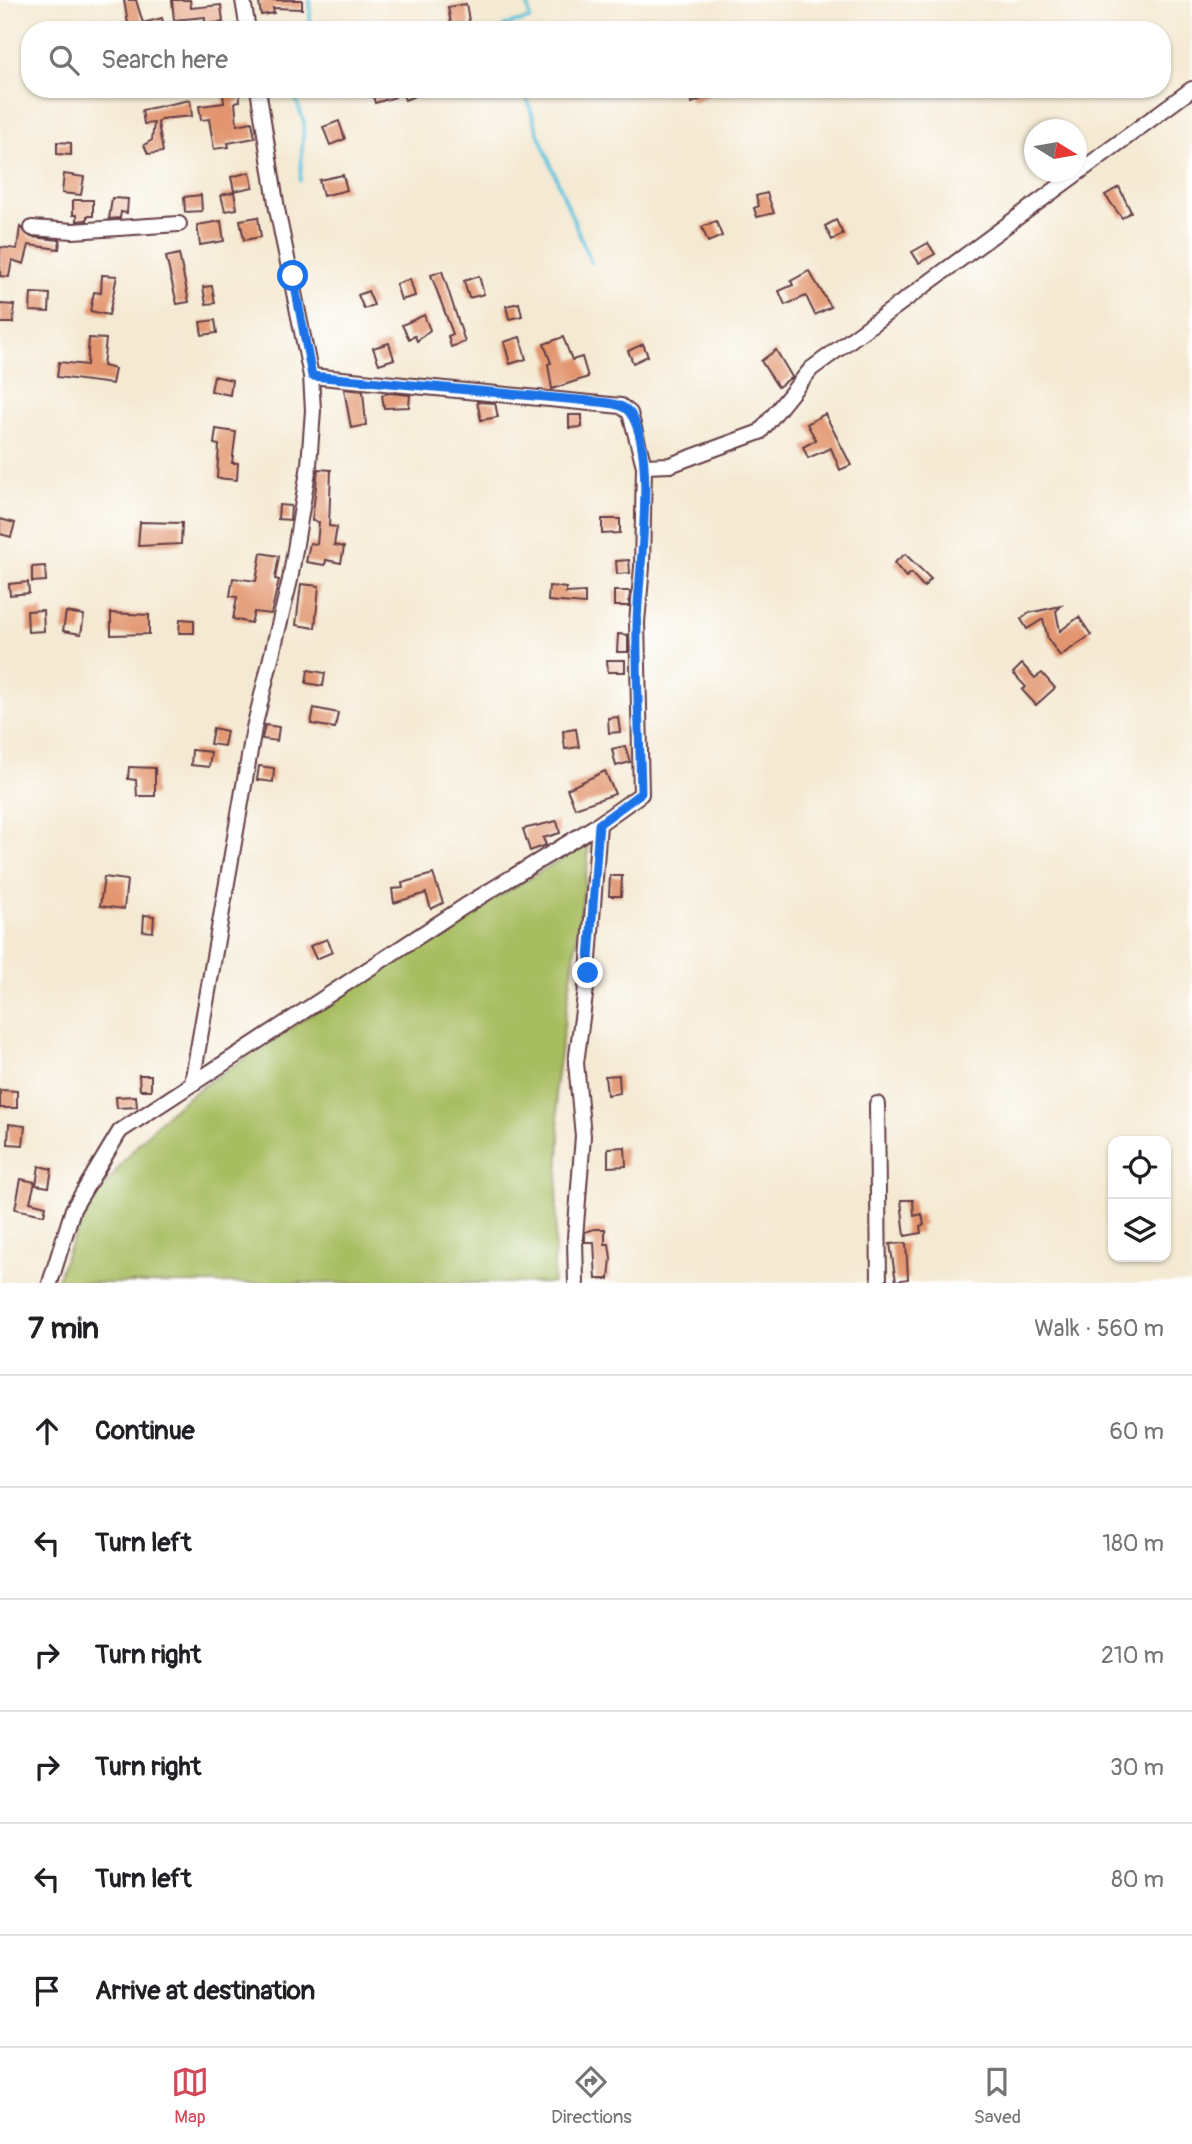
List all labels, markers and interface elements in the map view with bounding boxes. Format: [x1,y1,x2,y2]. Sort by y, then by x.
search box [21,21,1171,98]
icon: search [45,41,83,79]
text: Search here [101,44,228,76]
north arrow [1024,119,1087,182]
route start [277,260,308,291]
route end [572,957,603,988]
map controls [1108,1136,1171,1262]
button: locate [1108,1136,1171,1199]
button: layers [1108,1199,1171,1262]
text: 7 min [28,1310,99,1347]
text: Walk · 560 m [1034,1314,1164,1343]
icon: ahead [28,1412,66,1450]
text: Continue [95,1415,195,1447]
text: 60 m [1109,1417,1164,1446]
icon: left [28,1524,66,1562]
text: Turn left [95,1527,191,1559]
text: 180 m [1102,1529,1164,1558]
icon: right [28,1636,66,1674]
text: Turn right [95,1639,201,1671]
text: 210 m [1101,1641,1164,1670]
icon: right [28,1748,66,1786]
text: Turn right [95,1751,201,1783]
text: 30 m [1110,1753,1164,1782]
icon: left [28,1860,66,1898]
text: Turn left [95,1863,191,1895]
text: 80 m [1111,1865,1164,1894]
icon: arrive [28,1972,66,2010]
text: Arrive at destination [95,1975,315,2007]
tab: Map [171,2063,209,2129]
tab: Directions [551,2063,632,2129]
tab: Saved [974,2063,1021,2129]

